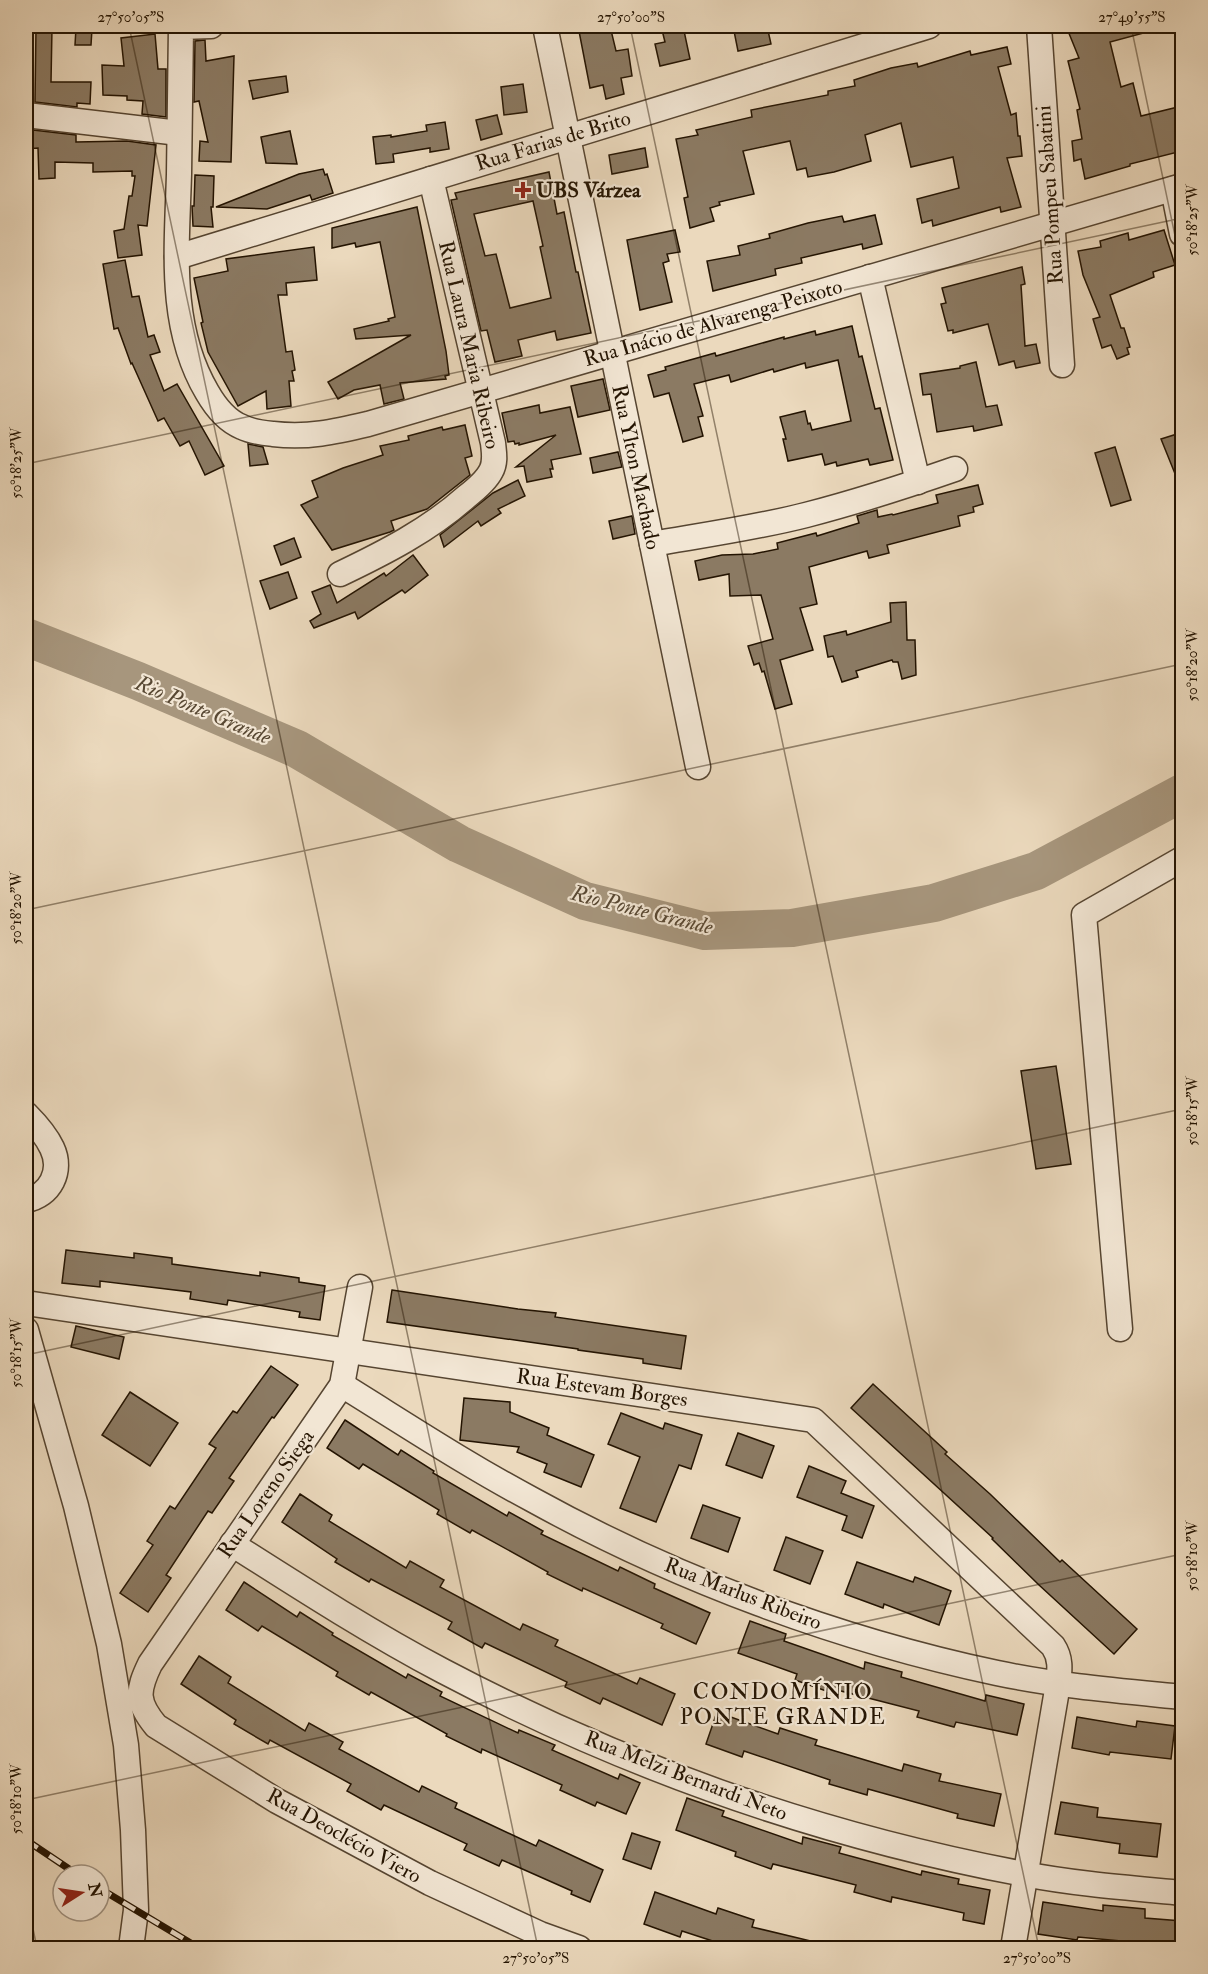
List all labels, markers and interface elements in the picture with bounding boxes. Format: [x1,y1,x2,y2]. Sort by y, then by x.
text: 27°50'05"S [98,8,164,27]
text: 27°50'00"S [597,8,665,27]
text: 27°49'55"S [1098,8,1166,27]
street label: Rua Pompeu Sabatini [1030,104,1070,285]
street label: Rua Farias de Brito [472,105,634,177]
place label: UBS Várzea [536,177,642,204]
marker: UBS Várzea [514,181,532,199]
text: 50°18'25"W [1183,183,1202,256]
street label: Rua Laura Maria Ribeiro [432,238,506,452]
street label: Rua Inácio de Alvarenga Peixoto [581,273,845,373]
street label: Rua Ylton Machado [605,382,667,552]
text: 50°18'25"W [7,426,26,499]
text: 50°18'20"W [1183,628,1202,701]
water label: Rio Ponte Grande [130,668,276,751]
text: 50°18'20"W [7,871,26,944]
water label: Rio Ponte Grande [567,879,716,941]
text: 50°18'15"W [1183,1076,1202,1146]
text: 50°18'15"W [7,1318,26,1388]
street label: Rua Estevam Borges [515,1363,689,1413]
street label: Rua Loreno Siega [212,1424,321,1564]
text: 50°18'10"W [1183,1520,1202,1591]
street label: Rua Marlus Ribeiro [661,1552,825,1636]
district label: CONDOMÍNIO PONTE GRANDE [680,1678,886,1731]
street label: Rua Melzi Bernardi Neto [581,1725,791,1827]
text: 50°18'10"W [7,1763,26,1834]
street label: Rua Deoclécio Viero [262,1782,426,1890]
north arrow [51,1863,111,1923]
text: N [83,1880,106,1900]
text: 27°50'05"S [503,1949,569,1968]
text: 27°50'00"S [1003,1949,1071,1968]

